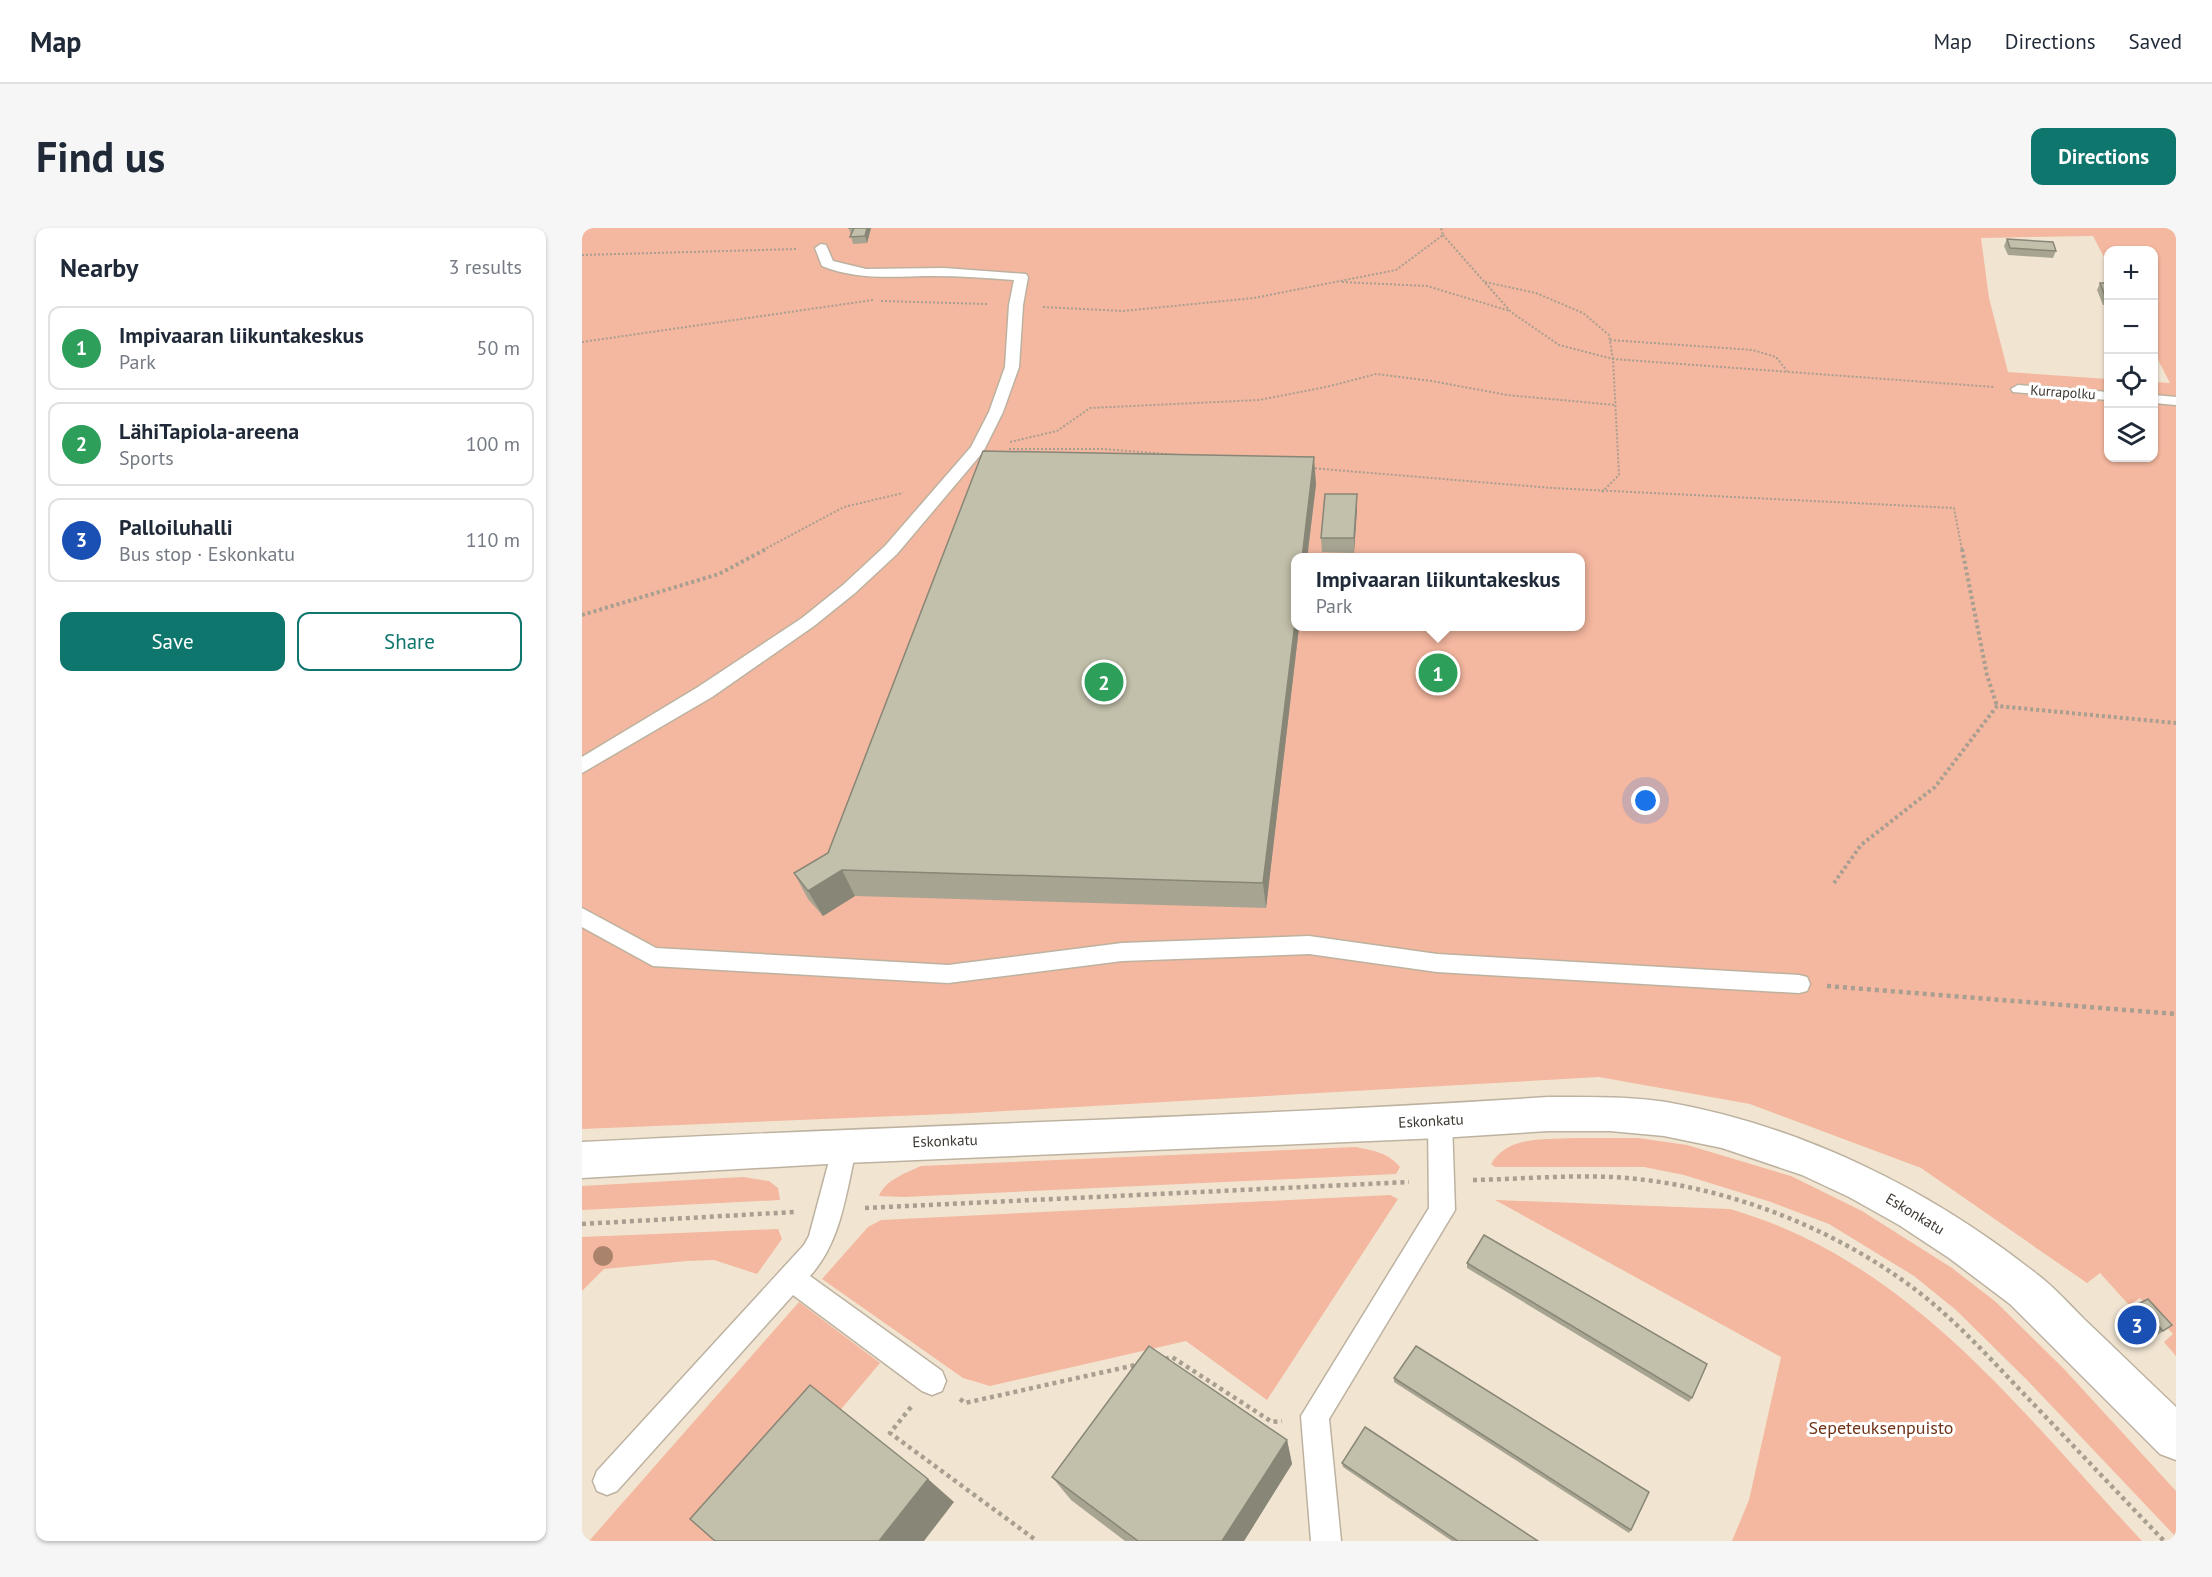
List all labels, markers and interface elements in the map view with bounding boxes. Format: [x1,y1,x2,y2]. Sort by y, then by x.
text: Map [30,23,81,60]
text: Map [1933,28,1972,55]
text: Directions [2005,28,2096,55]
text: Saved [2129,28,2182,55]
button: Directions [2031,128,2176,185]
text: Find us [36,129,165,184]
map controls [2104,246,2158,462]
button: + [2104,246,2158,300]
text: Nearby [60,251,138,284]
text: 3 results [449,254,522,280]
button: − [2104,300,2158,354]
text: Impivaaran liikuntakeskus [119,321,364,349]
text: 1 [76,335,87,361]
text: 50 m [477,335,520,361]
text: Park [119,349,156,375]
button: locate [2104,354,2158,408]
street label: Kurrapolku [2030,381,2096,403]
button: layers [2104,408,2158,462]
text: LähiTapiola-areena [119,417,299,445]
text: 2 [76,431,87,457]
text: 100 m [466,431,520,457]
text: Sports [119,445,174,471]
text: Palloiluhalli [119,513,233,541]
text: 3 [76,527,87,553]
text: 110 m [466,527,520,553]
text: Bus stop · Eskonkatu [119,541,295,567]
popup [1291,553,1585,631]
text: Impivaaran liikuntakeskus [1316,565,1560,593]
text: Park [1316,593,1352,619]
button: Save [60,612,285,671]
button: Share [297,612,522,671]
pin: 1 [1418,650,1458,696]
pin: 2 [1084,660,1124,704]
your location [1631,786,1660,815]
street label: Eskonkatu [1398,1109,1464,1132]
street label: Eskonkatu [912,1130,978,1151]
street label: Eskonkatu [1882,1189,1948,1239]
pin: 3 [2118,1302,2156,1348]
park label: Sepeteuksenpuisto [1809,1416,1953,1439]

